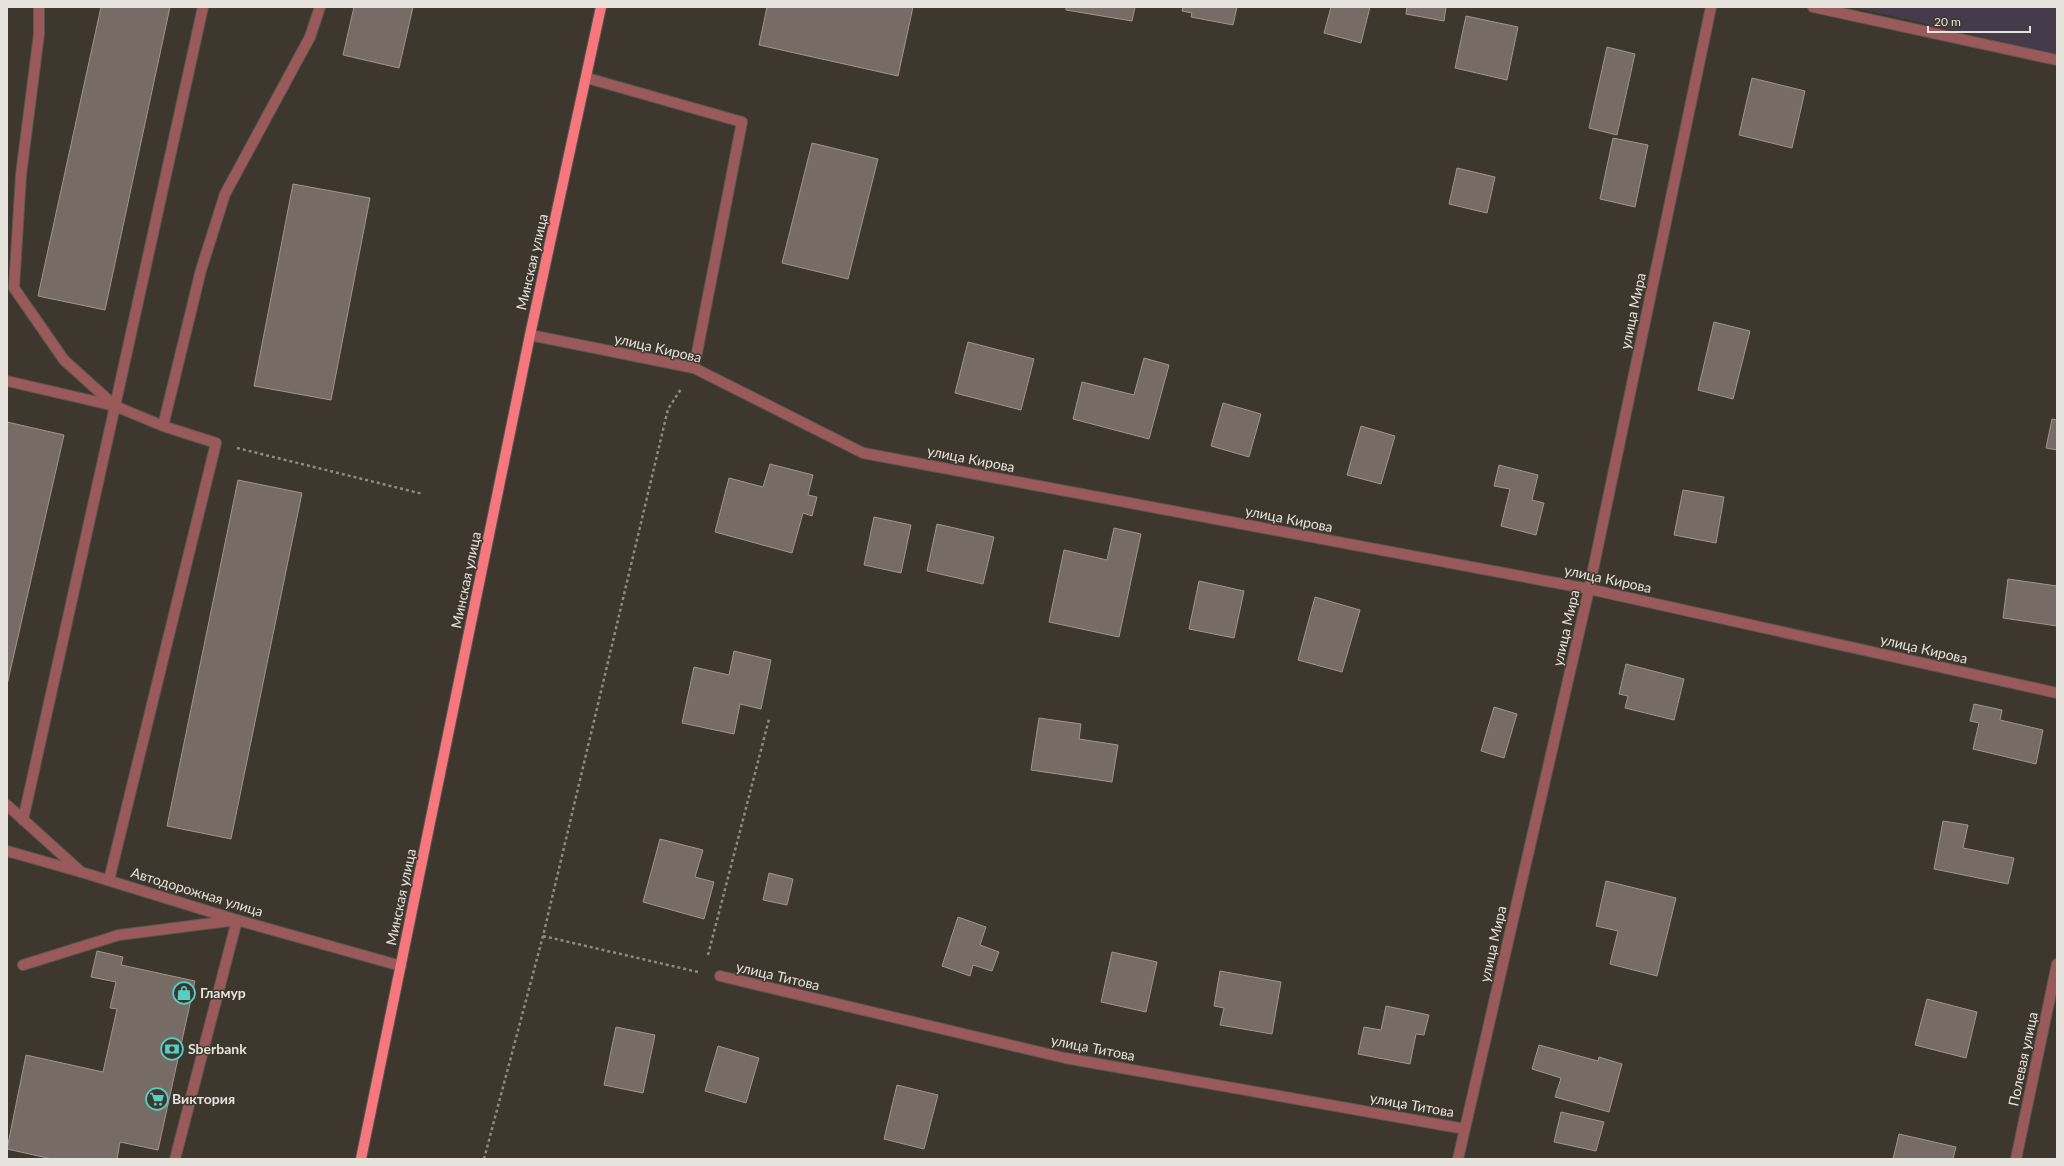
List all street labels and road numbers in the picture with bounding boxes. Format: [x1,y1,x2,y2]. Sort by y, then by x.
street label: Минская улица [512,212,551,312]
street label: улица Мира [1616,271,1649,351]
street label: улица Кирова [613,329,703,366]
street label: улица Кирова [926,442,1016,475]
street label: улица Кирова [1244,502,1334,535]
street label: Минская улица [447,530,484,630]
street label: улица Кирова [1563,561,1653,596]
street label: улица Мира [1549,588,1583,668]
street label: улица Кирова [1879,630,1969,667]
street label: Минская улица [382,847,419,947]
street label: Автодорожная улица [129,863,265,920]
street label: улица Мира [1476,904,1510,984]
street label: улица Титова [735,958,822,993]
street label: Полевая улица [2004,1010,2041,1108]
street label: улица Титова [1050,1031,1137,1064]
street label: улица Титова [1369,1089,1456,1120]

